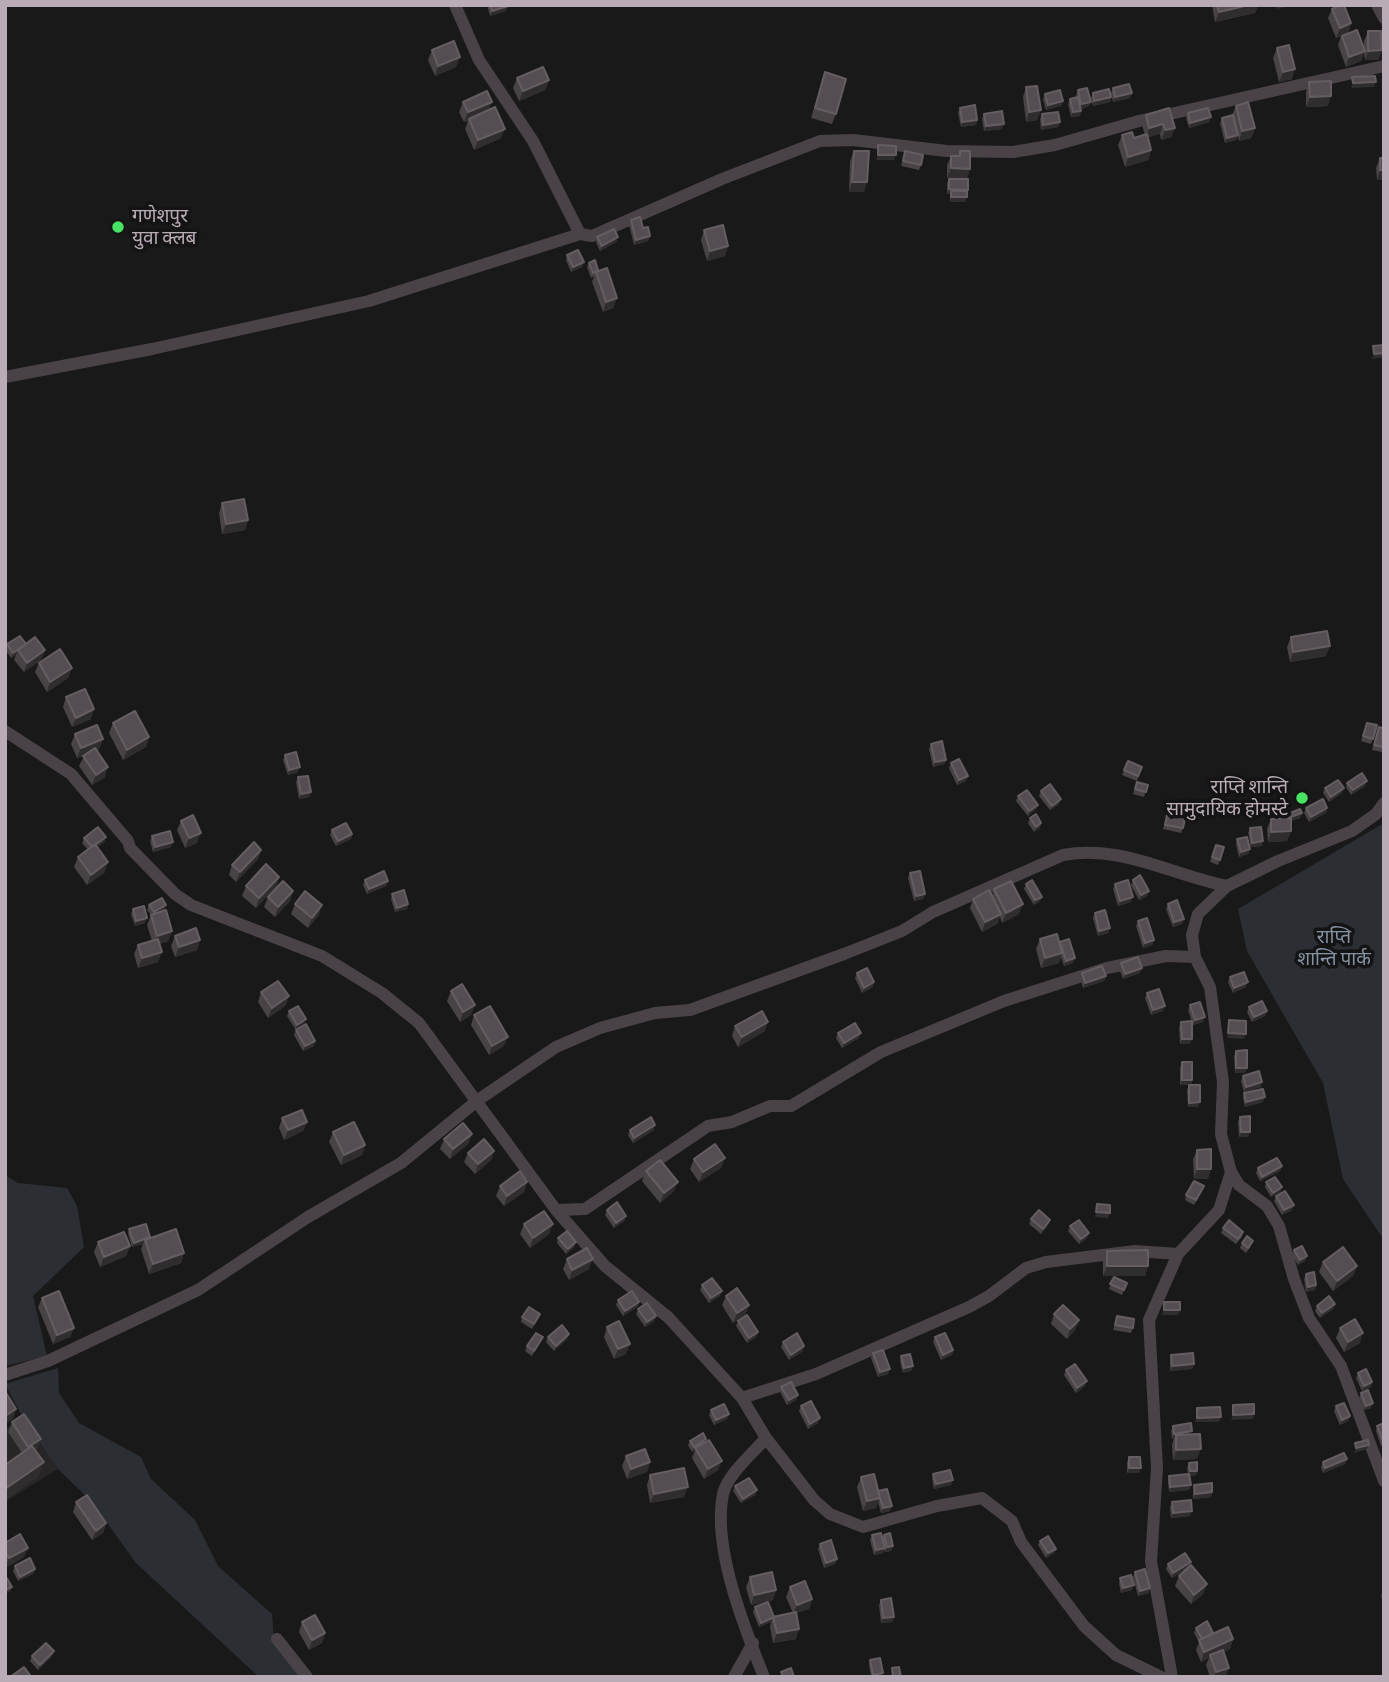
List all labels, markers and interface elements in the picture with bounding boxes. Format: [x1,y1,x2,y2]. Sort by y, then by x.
place label: गणेशपुर युवा क्लब [132,205,196,249]
marker: गणेशपुर युवा क्लब [110,219,126,235]
place label: राप्ति शान्ति सामुदायिक होमस्टे [1166,776,1288,820]
marker: राप्ति शान्ति सामुदायिक होमस्टे [1294,790,1310,806]
park label: राप्ति शान्ति पार्क [1297,926,1371,970]

